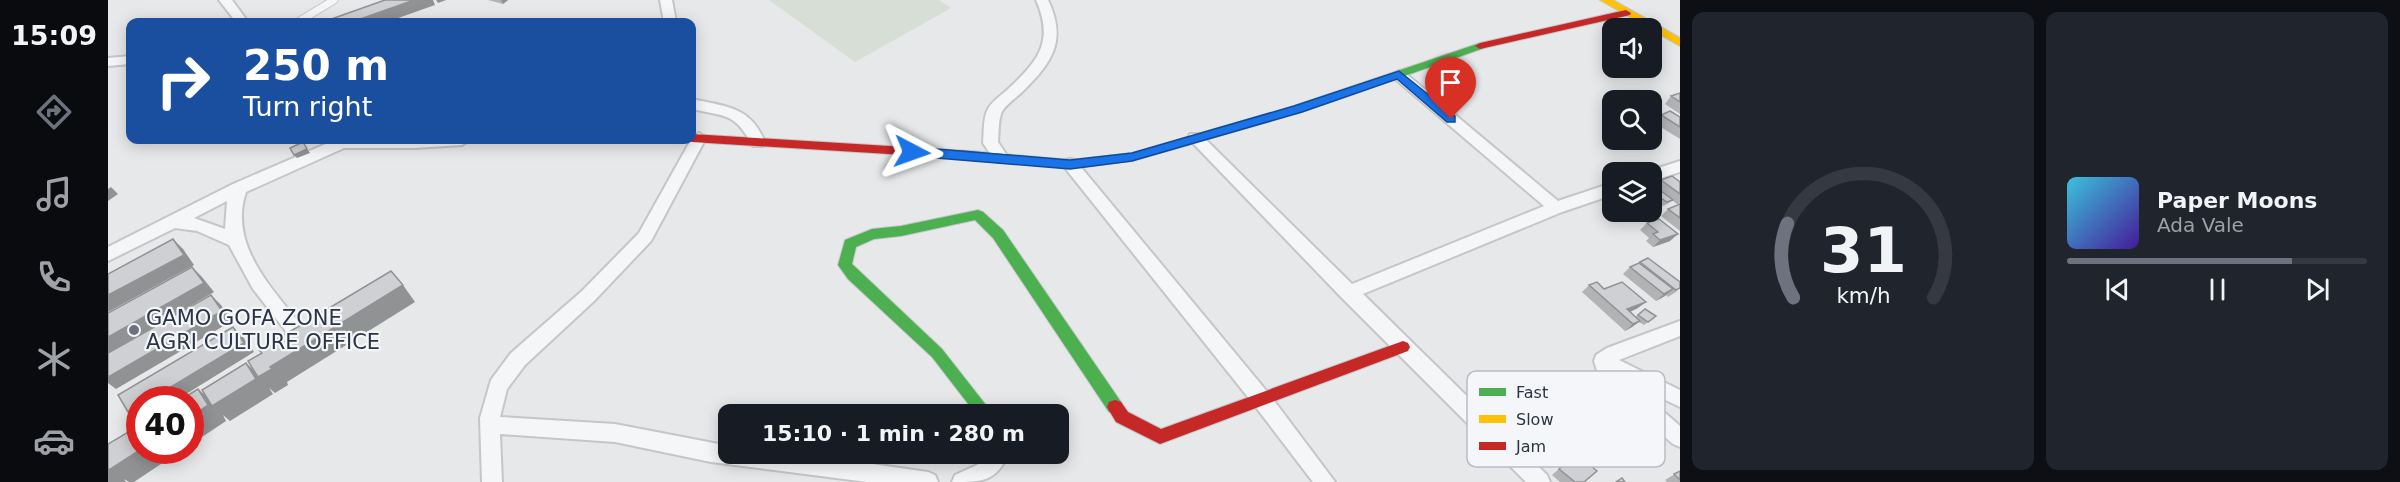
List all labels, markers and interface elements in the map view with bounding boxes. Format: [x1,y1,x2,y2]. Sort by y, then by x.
map controls [1602,18,1662,222]
button: sound [1602,18,1662,78]
text: 15:09 [11,20,97,51]
text: 250 m [243,41,389,90]
icon: right [144,42,222,120]
pin [1425,57,1476,119]
icon: arrive [1434,66,1467,99]
button: search [1602,90,1662,150]
icon: directions [33,91,75,133]
text: Turn right [243,91,372,122]
position arrow [880,120,944,184]
button: layers [1602,162,1662,222]
icon: music [33,173,75,215]
text: Paper Moons [2157,188,2317,213]
text: Ada Vale [2157,213,2244,237]
text: 31 [1820,214,1906,287]
icon: phone [33,256,75,298]
icon: previous [2101,273,2134,306]
icon: pause [2201,273,2234,306]
icon: next [2301,273,2334,306]
text: km/h [1836,283,1890,308]
place label: GAMO GOFA ZONE AGRI CULTURE OFFICE [146,306,380,354]
marker: GAMO GOFA ZONE AGRI CULTURE OFFICE [127,323,141,337]
icon: climate [33,338,75,380]
legend [1467,371,1665,467]
text: Fast [1516,383,1548,402]
speed limit sign: 40 [126,386,204,464]
text: Slow [1516,410,1553,429]
icon: car [33,420,75,462]
text: 15:10 · 1 min · 280 m [762,421,1025,446]
text: Jam [1515,437,1546,456]

